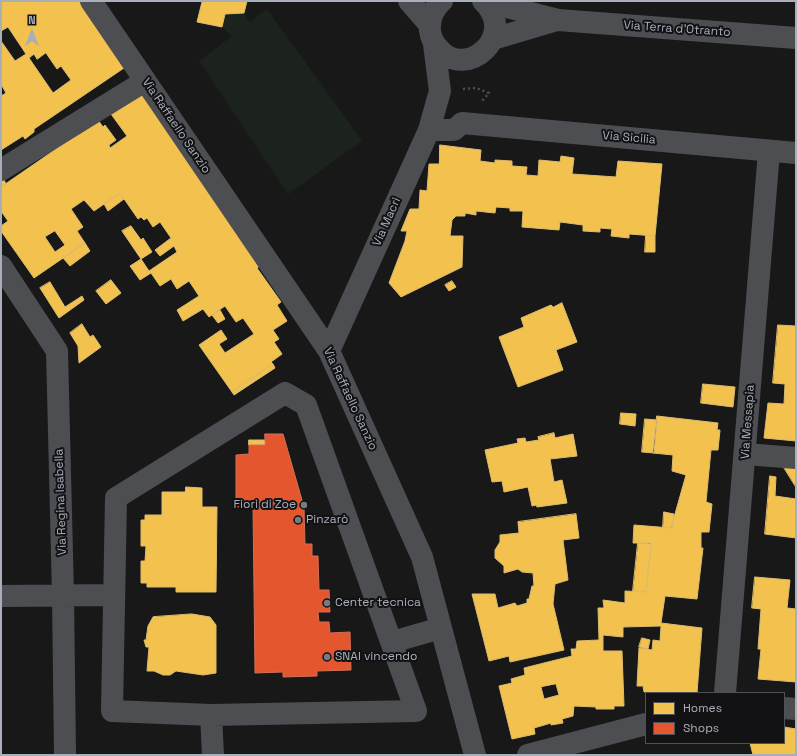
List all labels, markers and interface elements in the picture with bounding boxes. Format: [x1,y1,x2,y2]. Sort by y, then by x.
north arrow [12,12,52,52]
text: N [28,13,36,27]
street label: Via Terra d'Otranto [623,18,731,40]
street label: Via Raffaello Sanzio [139,76,213,176]
street label: Via Sicilia [602,128,656,148]
street label: Via Macrì [370,195,404,249]
street label: Via Raffaello Sanzio [320,345,380,453]
street label: Via Messapia [738,384,758,460]
street label: Via Regina Isabella [52,448,70,556]
place label: Fiori di Zoe [234,498,296,512]
marker: Fiori di Zoe [299,500,309,510]
place label: Pinzarò [306,513,348,527]
marker: Pinzarò [293,515,303,525]
place label: Center tecnica [335,596,421,610]
marker: Center tecnica [322,598,332,608]
place label: SNAI vincendo [335,650,417,664]
marker: SNAI vincendo [322,652,332,662]
legend [645,692,785,744]
text: Homes [683,700,722,716]
text: Shops [683,720,719,736]

